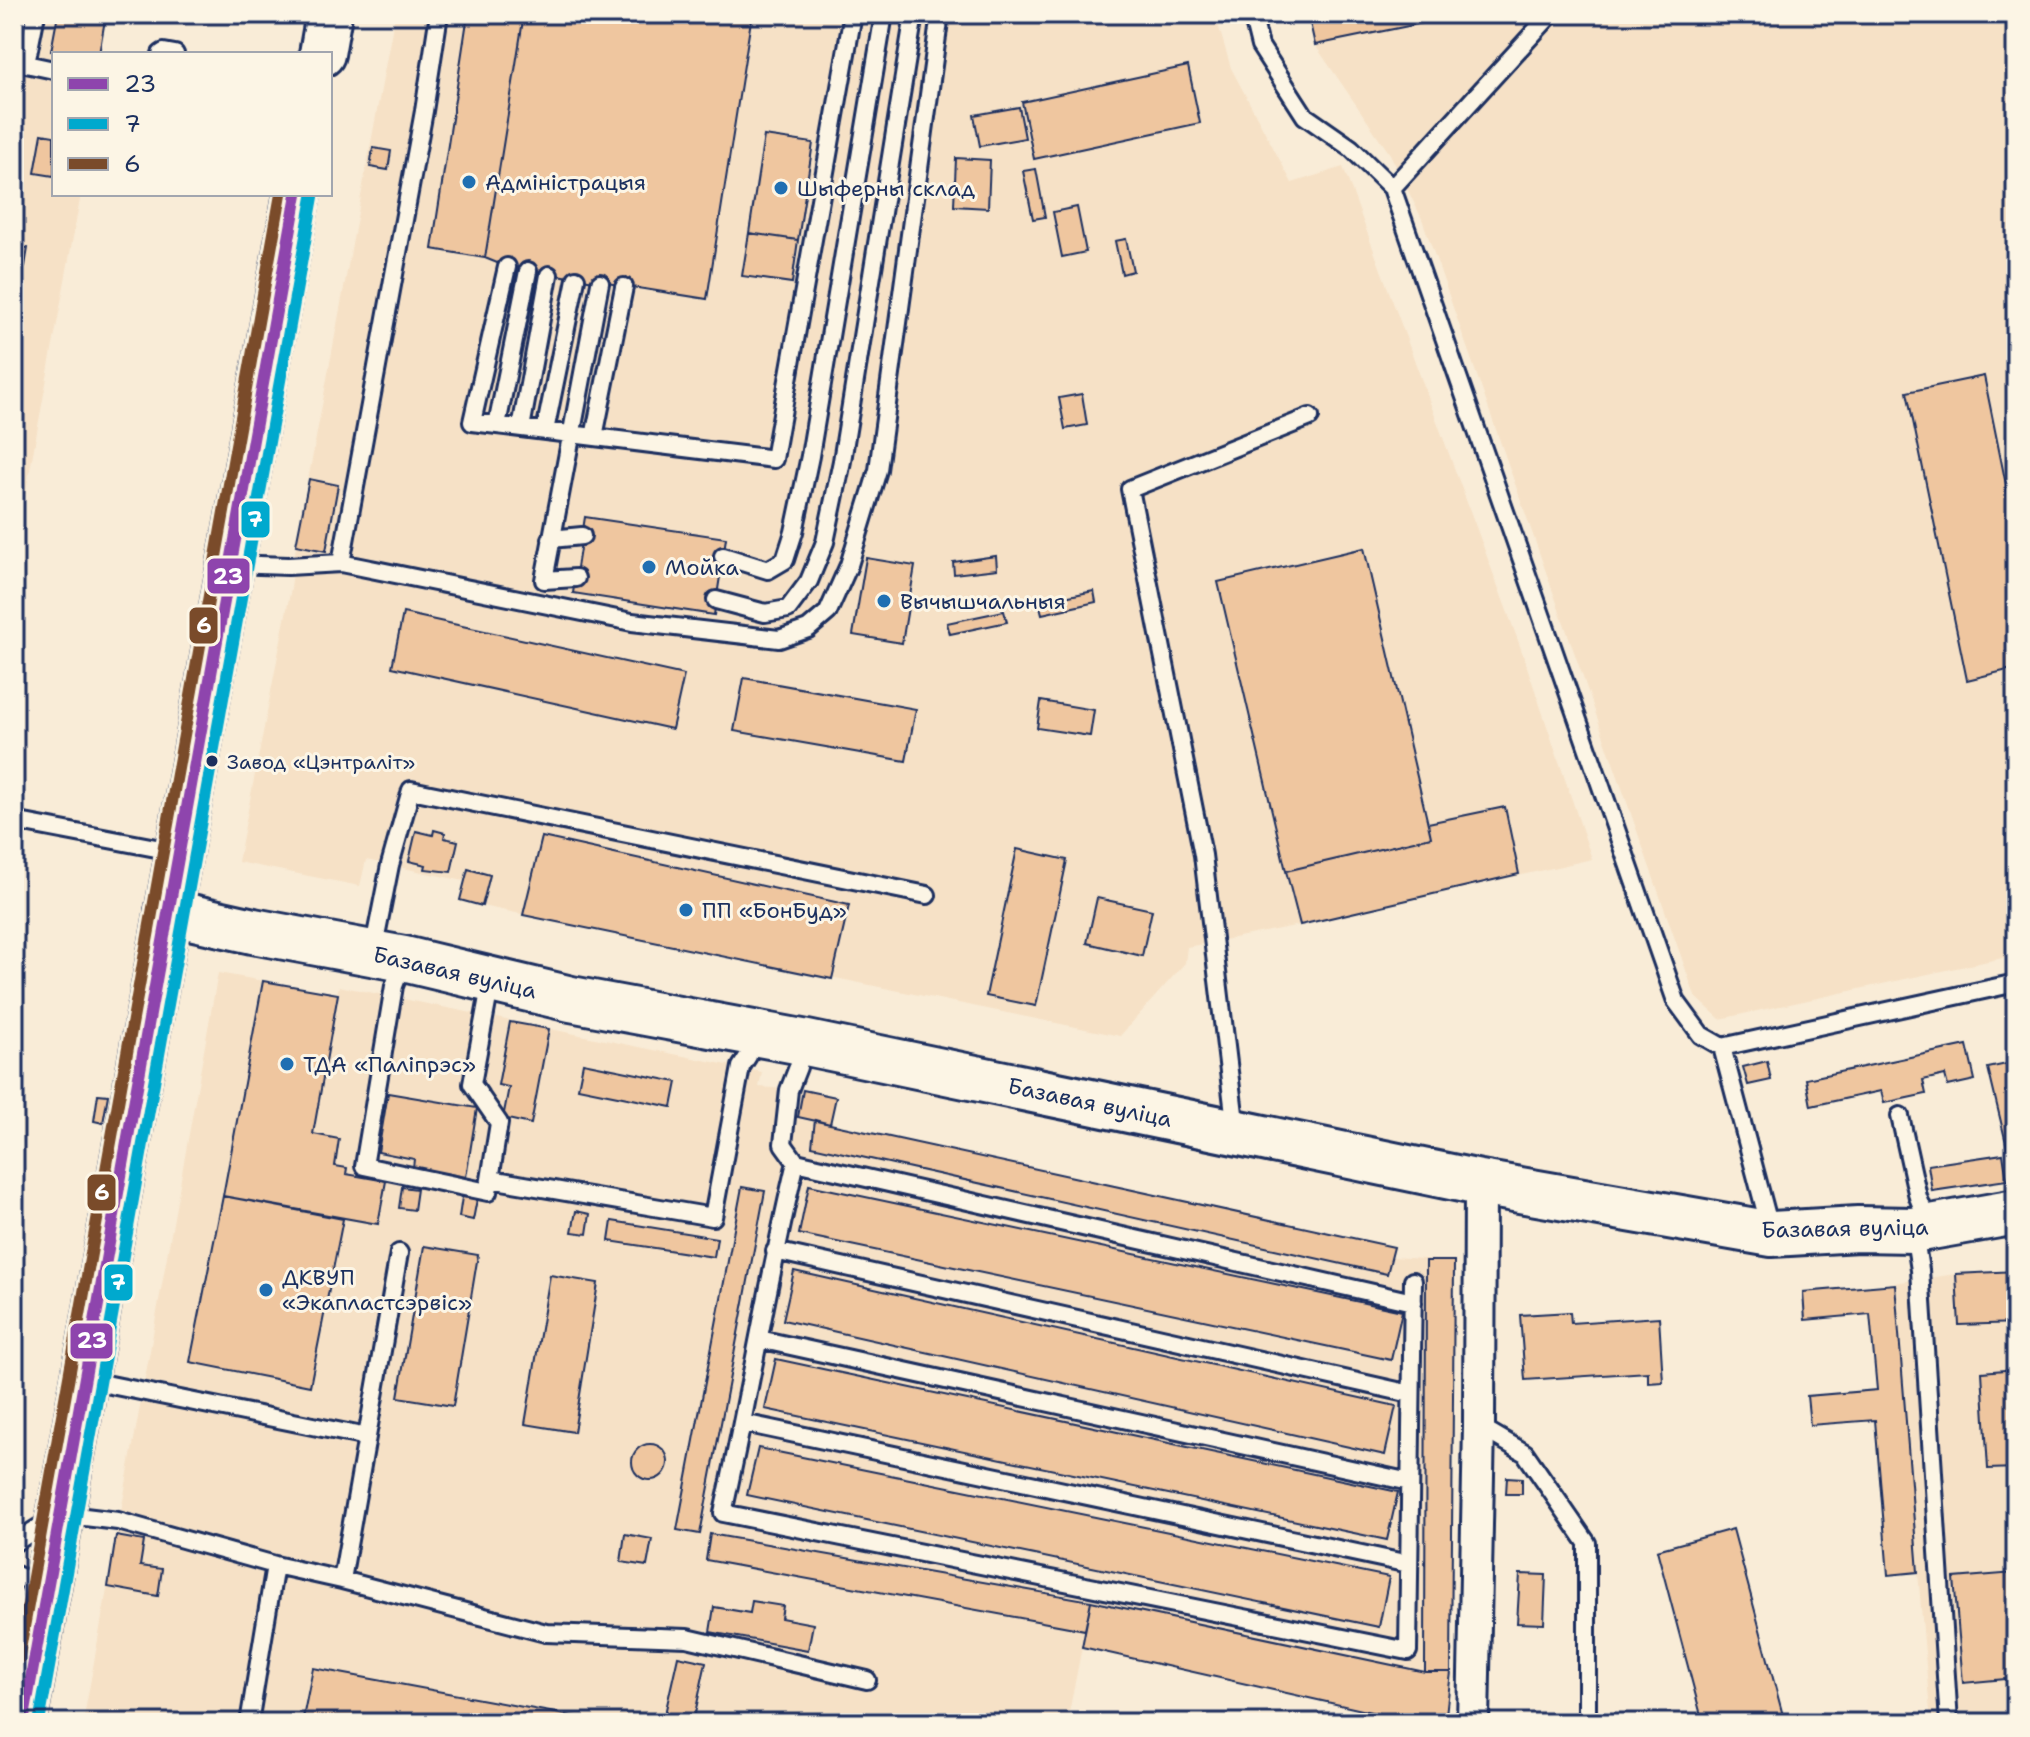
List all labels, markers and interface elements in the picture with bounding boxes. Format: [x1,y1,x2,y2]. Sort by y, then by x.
legend [52,52,332,196]
text: 23 [124,68,156,100]
text: 7 [124,108,141,140]
text: 6 [124,148,141,180]
place label: Адміністрацыя [485,168,646,197]
marker: Адміністрацыя [460,173,478,191]
place label: Шыферны склад [797,174,975,203]
marker: Шыферны склад [772,179,790,197]
line badge: 7 [240,500,271,539]
text: 7 [247,505,263,534]
place label: Мойка [665,553,739,582]
line badge: 23 [206,557,251,595]
marker: Мойка [640,558,658,576]
text: 23 [213,562,243,591]
place label: Вычышчальныя [900,587,1066,616]
marker: Вычышчальныя [875,592,893,610]
line badge: 6 [188,606,219,645]
text: 6 [196,611,212,640]
place label: Завод «Цэнтраліт» [227,749,415,775]
marker: Завод «Цэнтраліт» [204,753,220,769]
place label: ПП «БонБуд» [702,896,847,925]
marker: ПП «БонБуд» [677,901,695,919]
street label: Базавая вуліца [370,940,540,1005]
place label: ТДА «Паліпрэс» [303,1050,476,1079]
marker: ТДА «Паліпрэс» [278,1055,296,1073]
street label: Базавая вуліца [1005,1071,1175,1134]
line badge: 6 [86,1173,117,1212]
text: 6 [94,1178,110,1207]
street label: Базавая вуліца [1761,1213,1929,1244]
line badge: 7 [103,1263,134,1302]
place label: ДКВУП «Экапластсэрвіс» [282,1263,472,1317]
text: 7 [110,1268,126,1297]
marker: ДКВУП «Экапластсэрвіс» [257,1281,275,1299]
line badge: 23 [69,1322,114,1360]
text: 23 [77,1326,107,1355]

